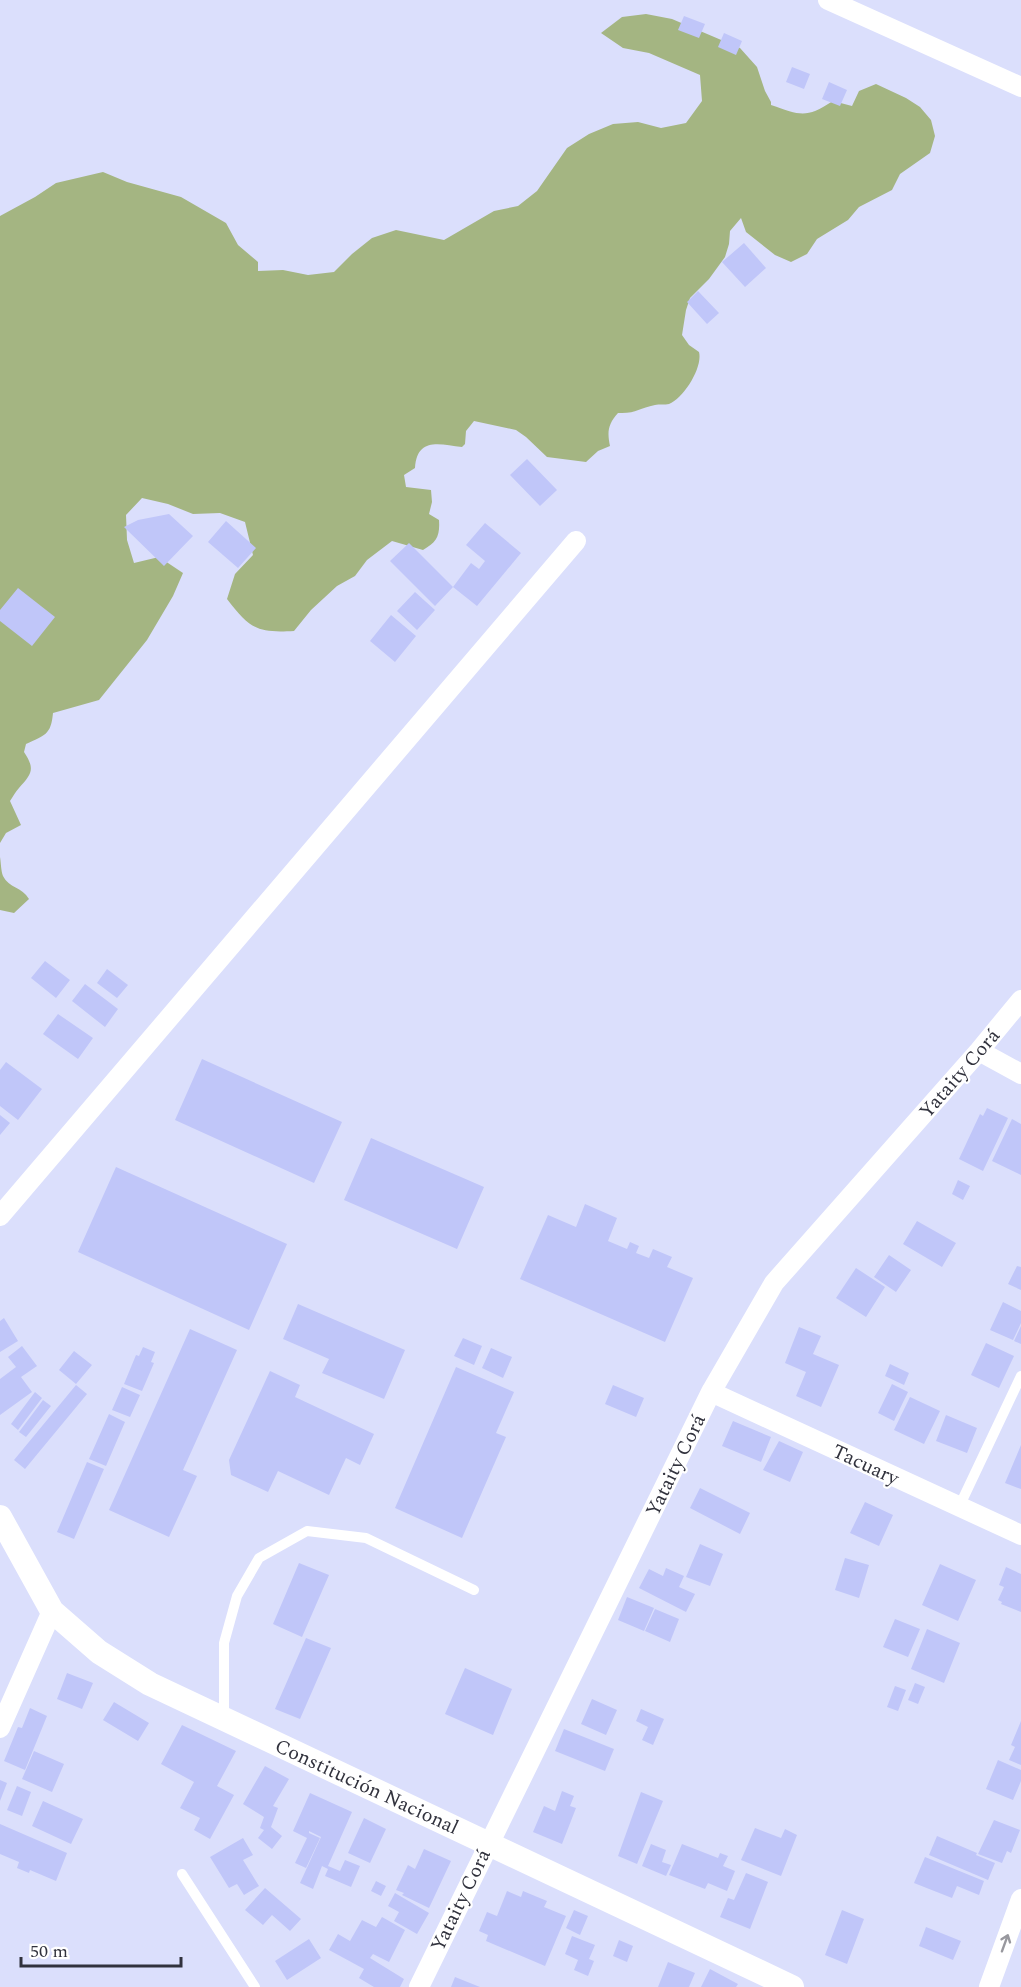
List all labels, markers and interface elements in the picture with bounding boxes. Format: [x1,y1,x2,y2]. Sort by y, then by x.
street label: Yataity Corá [912,1022,1008,1125]
street label: Yataity Corá [638,1409,714,1522]
street label: Tacuary [827,1436,905,1494]
street label: Constitución Nacional [270,1731,463,1843]
street label: Yataity Corá [423,1844,499,1957]
scale bar [21,1930,182,1968]
one-way arrow [1001,1934,1012,1953]
text: 50 m [30,1938,68,1965]

